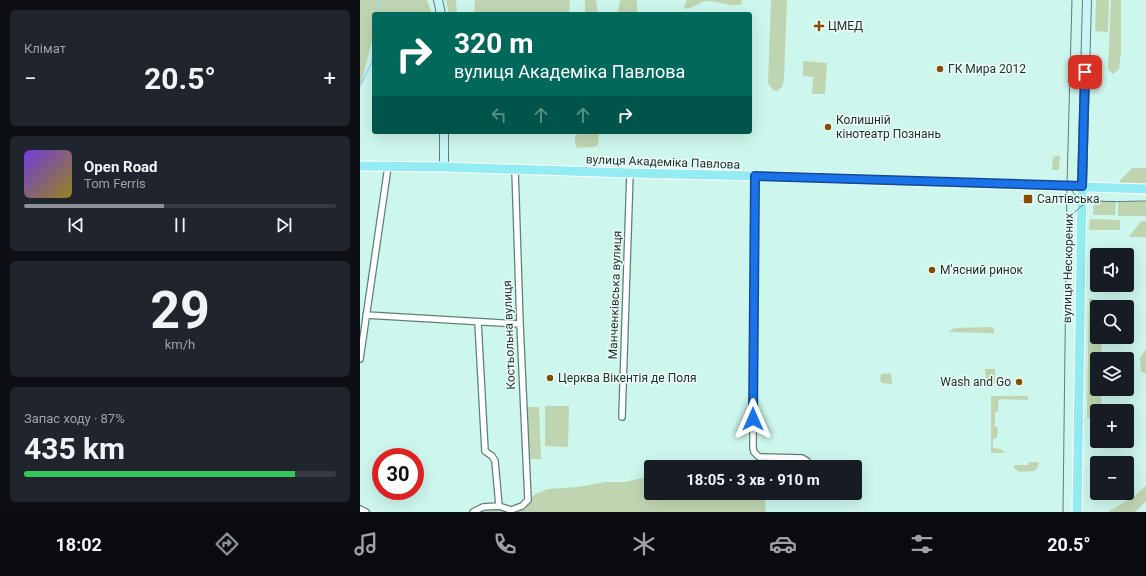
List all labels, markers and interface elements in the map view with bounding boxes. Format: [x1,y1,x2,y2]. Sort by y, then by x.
place label: ЦМЕД [828,19,863,33]
marker: ЦМЕД [813,20,825,32]
text: 320 m [454,27,533,60]
icon: right [388,28,440,80]
text: Клімат [24,41,66,56]
pin [1068,55,1102,89]
text: 20.5° [144,61,216,96]
text: вулиця Академіка Павлова [454,61,685,82]
icon: arrive [1074,61,1096,83]
place label: ГК Мира 2012 [948,62,1026,76]
marker: ГК Мира 2012 [935,64,945,74]
text: − [24,66,37,91]
text: + [324,66,336,91]
icon: left [488,104,510,126]
icon: ahead [530,104,552,126]
icon: ahead [572,104,594,126]
icon: right [614,104,636,126]
place label: Колишній кінотеатр Познань [836,113,941,141]
marker: Колишній кінотеатр Познань [823,122,833,132]
street label: вулиця Академіка Павлова [586,152,740,172]
text: Open Road [84,158,158,176]
text: Tom Ferris [84,176,146,191]
place label: Салтівська [1037,192,1100,206]
marker: Салтівська [1022,193,1034,205]
street label: вулиця Нескорених [1060,213,1076,323]
icon: previous [65,214,87,236]
icon: pause [169,214,191,236]
icon: next [273,214,295,236]
street label: Манченківська вулиця [606,230,624,360]
map controls [1090,248,1134,500]
button: sound [1090,248,1134,292]
place label: М'ясний ринок [940,263,1024,277]
marker: М'ясний ринок [927,265,937,275]
text: 29 [150,280,210,341]
street label: Костьольна вулиця [500,280,518,390]
button: search [1090,300,1134,344]
text: km/h [165,337,195,352]
button: layers [1090,352,1134,396]
place label: Церква Вікентія де Поля [558,371,696,385]
marker: Церква Вікентія де Поля [545,373,555,383]
place label: Wash and Go [940,375,1011,389]
marker: Wash and Go [1014,377,1024,387]
position arrow [732,398,774,440]
button: + [1090,404,1134,448]
text: Запас ходу · 87% [24,411,125,426]
text: 435 km [24,431,125,466]
speed limit sign: 30 [372,448,424,500]
button: − [1090,456,1134,500]
text: 18:05 · 3 хв · 910 m [686,471,820,489]
icon: directions [213,530,241,558]
icon: music [352,530,380,558]
icon: phone [491,530,519,558]
icon: climate [630,530,658,558]
icon: car [769,530,797,558]
icon: filters [908,530,936,558]
text: 18:02 [56,534,102,555]
text: 20.5° [1047,534,1090,555]

